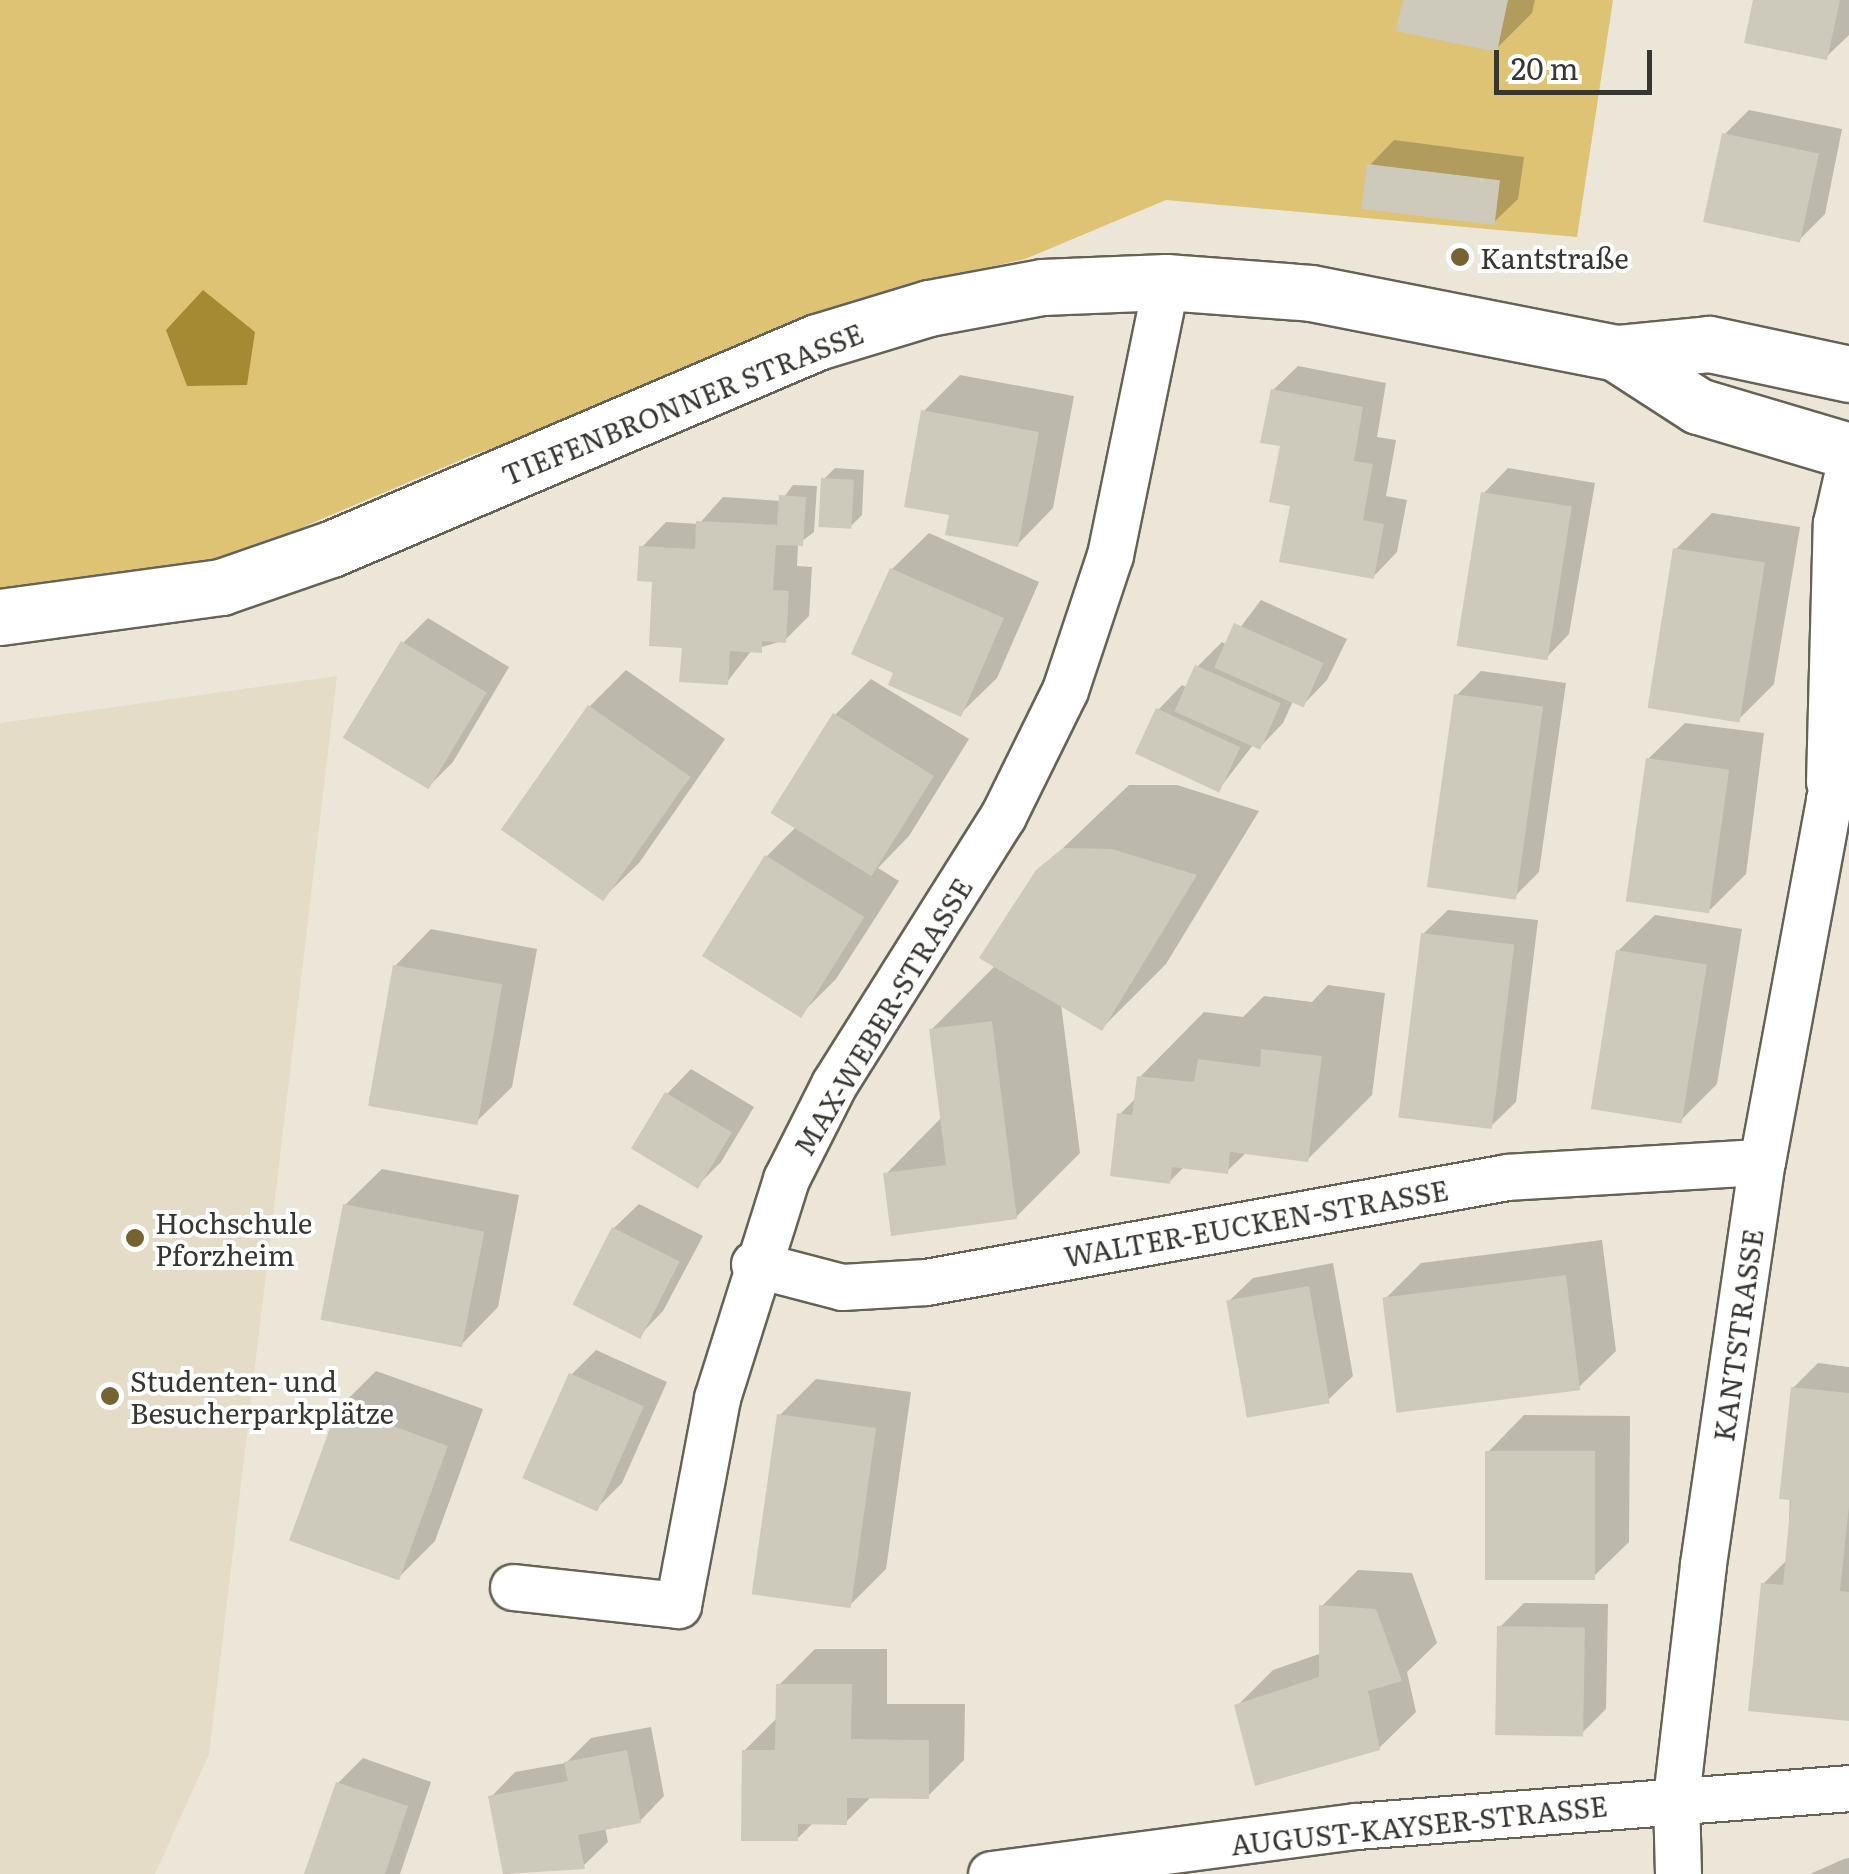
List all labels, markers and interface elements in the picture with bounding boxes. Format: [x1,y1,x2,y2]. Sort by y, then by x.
scale bar [1499,30,1656,92]
text: 20 m [1511,45,1579,89]
place label: Kantstraße [1480,240,1629,274]
marker: Kantstraße [1449,246,1471,268]
street label: TIEFENBRONNER STRASSE [496,315,868,491]
street label: MAX-WEBER-STRASSE [786,871,978,1161]
street label: WALTER-EUCKEN-STRASSE [1061,1172,1451,1272]
place label: Hochschule Pforzheim [155,1205,312,1271]
marker: Hochschule Pforzheim [124,1227,146,1249]
street label: KANTSTRASSE [1705,1227,1769,1443]
place label: Studenten- und Besucherparkplätze [130,1363,394,1429]
marker: Studenten- und Besucherparkplätze [99,1385,121,1407]
street label: AUGUST-KAYSER-STRASSE [1229,1787,1609,1861]

